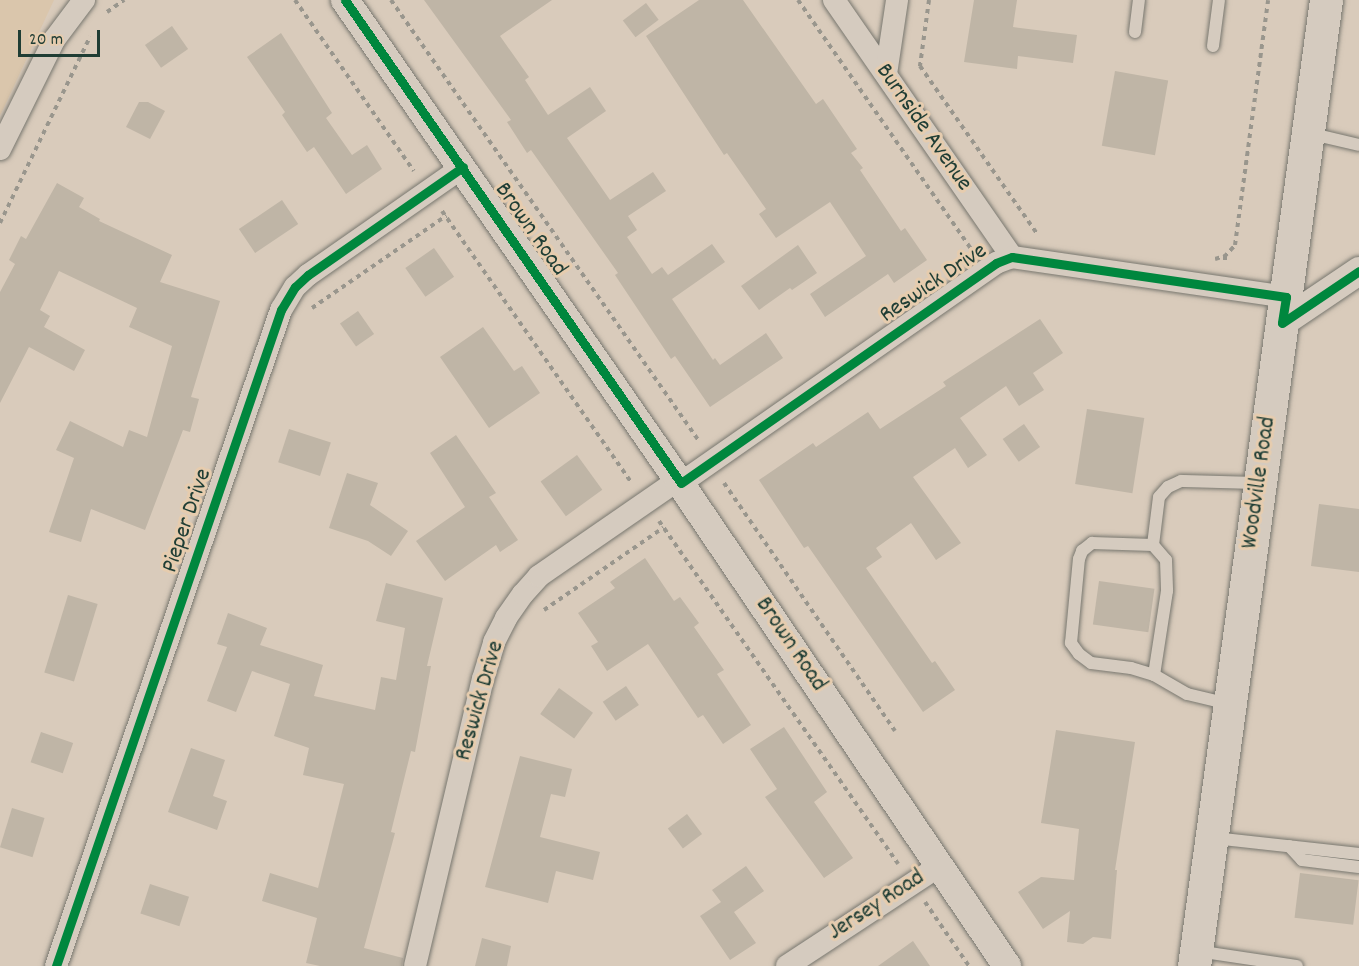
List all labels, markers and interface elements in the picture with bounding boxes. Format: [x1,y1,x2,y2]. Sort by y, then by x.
scale bar [21,18,104,56]
text: 20 m [29,28,63,53]
street label: Burnside Avenue [868,59,978,197]
street label: Brown Road [487,178,573,282]
street label: Reswick Drive [875,238,993,330]
street label: Woodville Road [1236,415,1284,551]
street label: Pieper Drive [157,465,219,577]
street label: Brown Road [748,592,832,698]
street label: Reswick Drive [450,638,512,764]
street label: Jersey Road [823,864,931,948]

